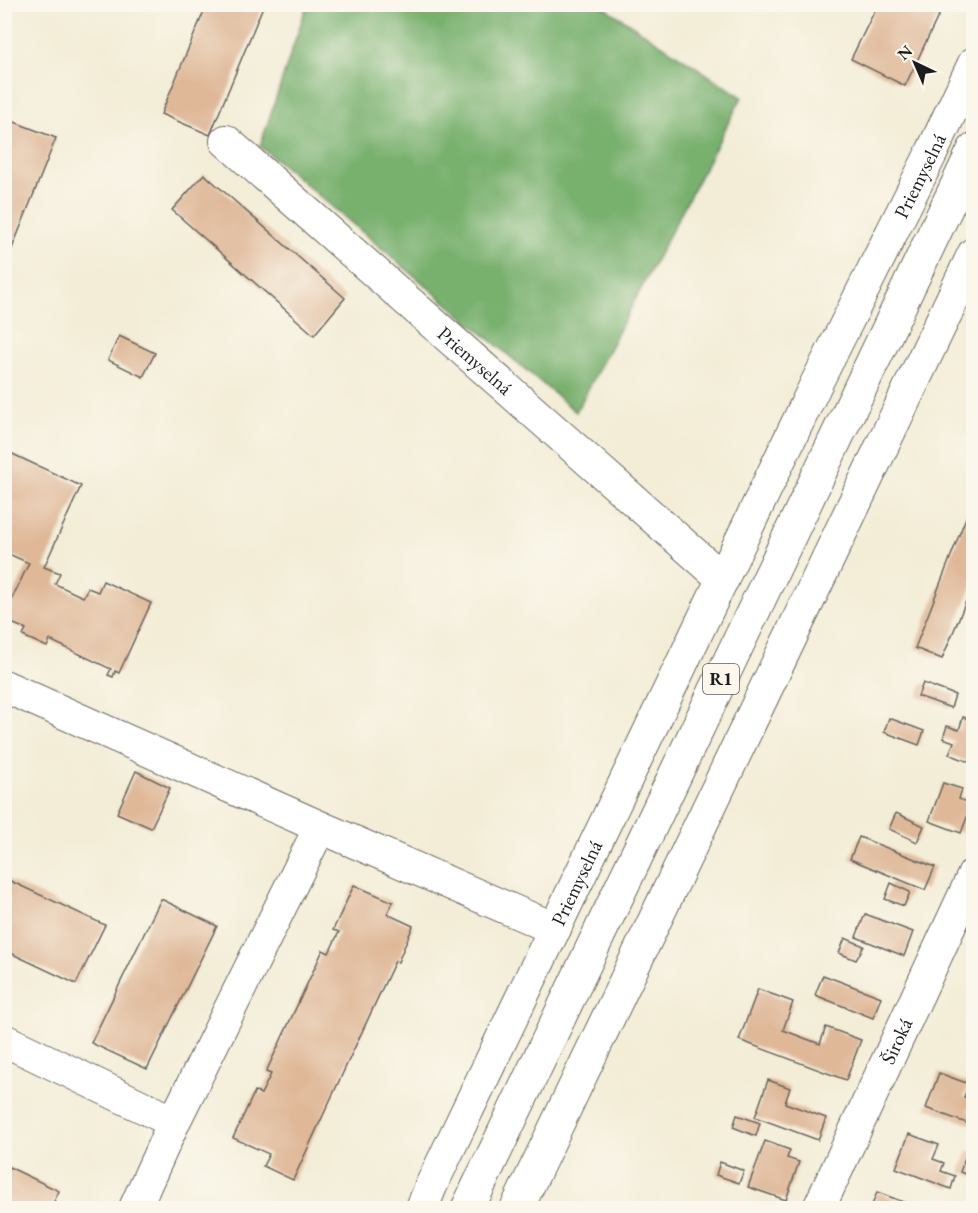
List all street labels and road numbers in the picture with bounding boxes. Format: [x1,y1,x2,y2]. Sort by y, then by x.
street label: Priemyselná [888,129,952,223]
street label: Priemyselná [432,320,518,401]
road number: R1 [703,664,739,694]
street label: Priemyselná [545,836,608,930]
street label: Široká [875,1014,918,1068]

